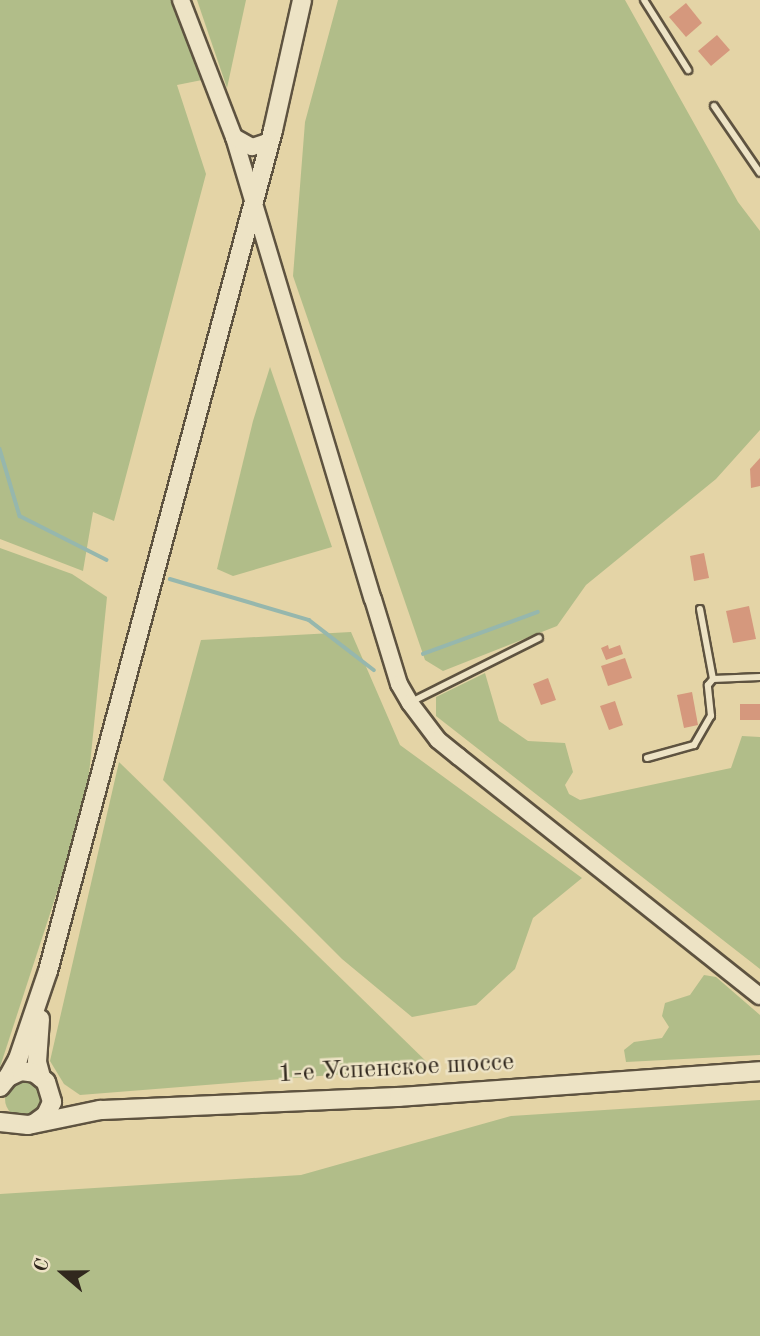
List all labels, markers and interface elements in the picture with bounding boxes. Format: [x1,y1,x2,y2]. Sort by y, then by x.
street label: 1-е Успенское шоссе [277,1047,515,1091]
north arrow [28,1238,98,1308]
text: С [32,1257,54,1275]

